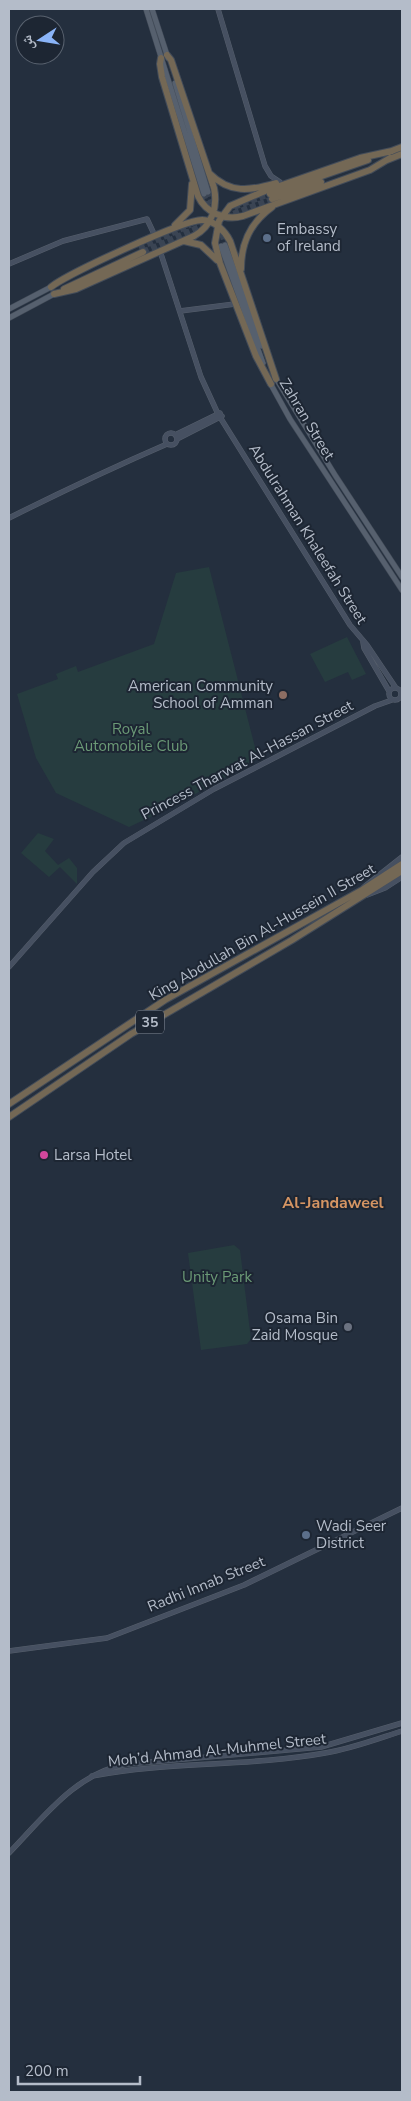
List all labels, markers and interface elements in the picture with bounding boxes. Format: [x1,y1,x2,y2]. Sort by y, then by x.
north arrow [15,15,65,65]
text: ش [17,33,39,52]
place label: Embassy of Ireland [277,219,341,256]
marker: Embassy of Ireland [261,232,273,244]
street label: Zahran Street [275,375,340,464]
street label: Abdulrahman Khaleefah Street [244,440,372,628]
place label: American Community School of Amman [128,676,273,713]
marker: American Community School of Amman [277,689,289,701]
street label: Princess Tharwat Al-Hassan Street [138,695,357,825]
park label: Royal Automobile Club [74,719,188,756]
street label: King Abdullah Bin Al-Hussein II Street [145,858,379,1005]
road number: 35 [136,1010,164,1034]
place label: Larsa Hotel [54,1145,132,1165]
marker: Larsa Hotel [38,1149,50,1161]
district label: Al-Jandaweel [282,1192,384,1214]
park label: Unity Park [182,1267,252,1287]
place label: Osama Bin Zaid Mosque [252,1308,338,1345]
marker: Osama Bin Zaid Mosque [342,1321,354,1333]
place label: Wadi Seer District [316,1516,387,1553]
marker: Wadi Seer District [300,1529,312,1541]
street label: Radhi Innab Street [144,1551,268,1617]
street label: Moh’d Ahmad Al-Muhmel Street [107,1729,328,1771]
scale bar [18,2054,140,2086]
text: 200 m [25,2061,69,2081]

